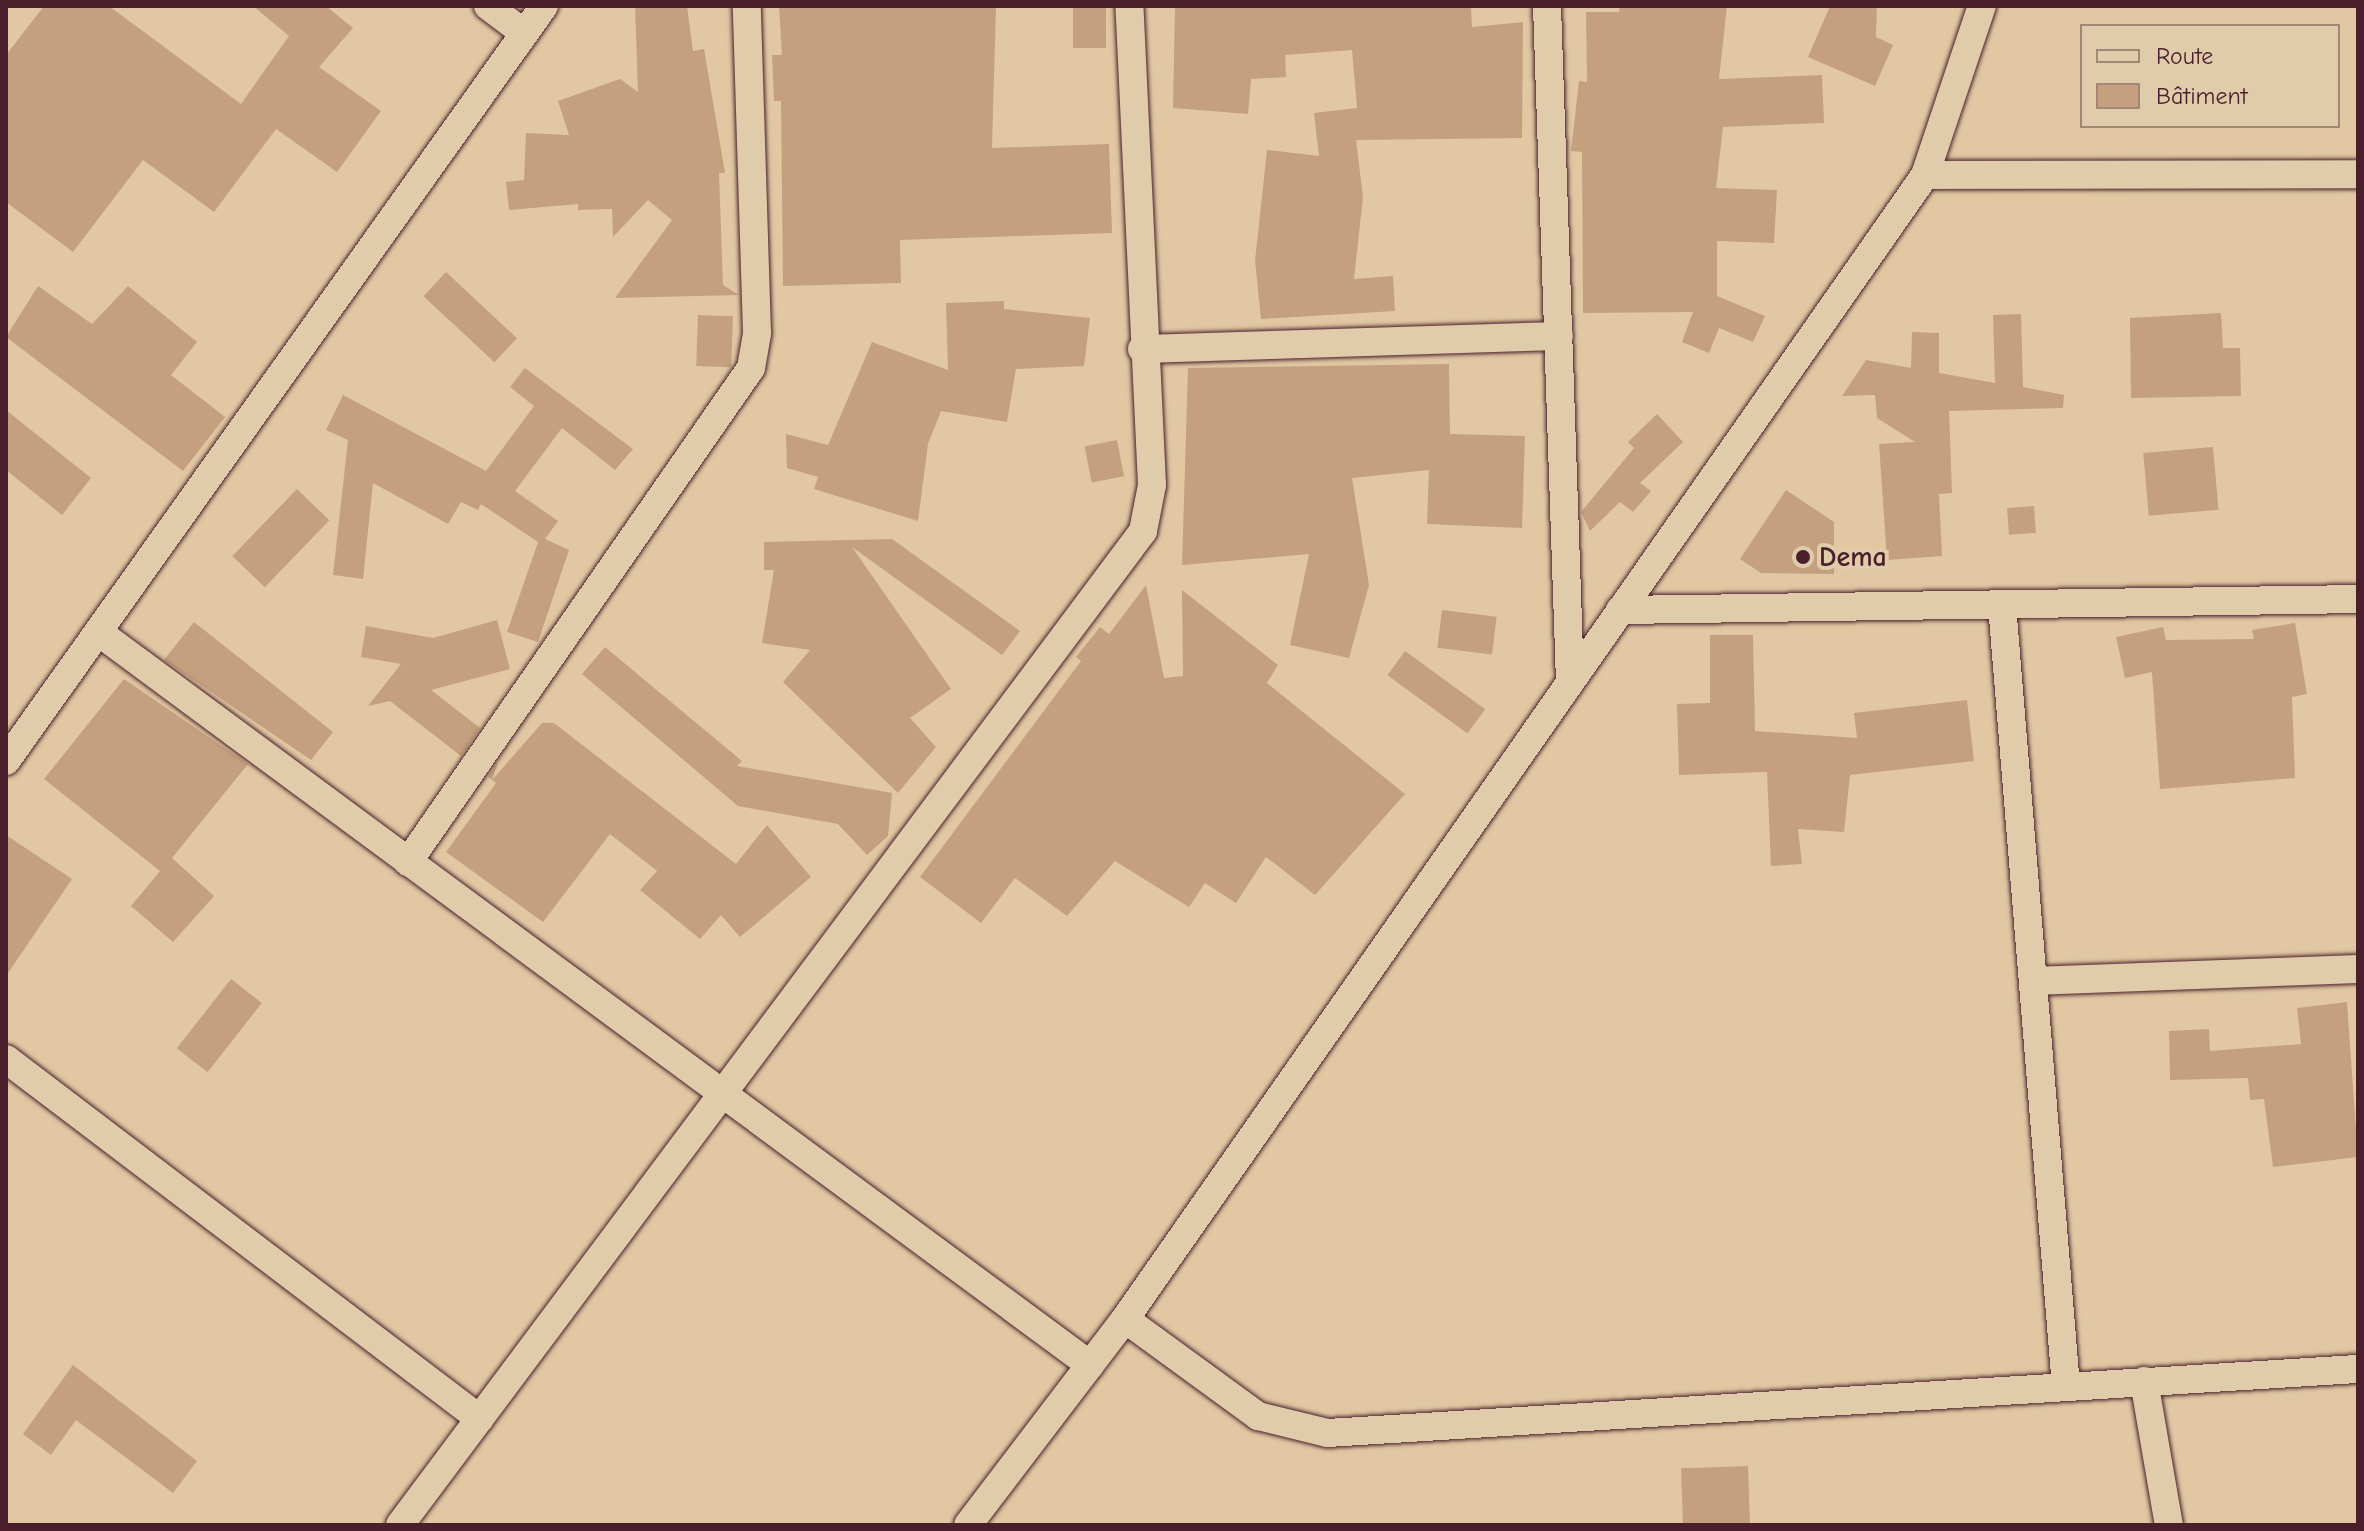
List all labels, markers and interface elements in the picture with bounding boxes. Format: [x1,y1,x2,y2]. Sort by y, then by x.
legend [2080,24,2340,128]
text: Route [2156,42,2213,70]
text: Bâtiment [2156,82,2248,110]
place label: Dema [1819,540,1887,574]
marker: Dema [1794,548,1812,566]

